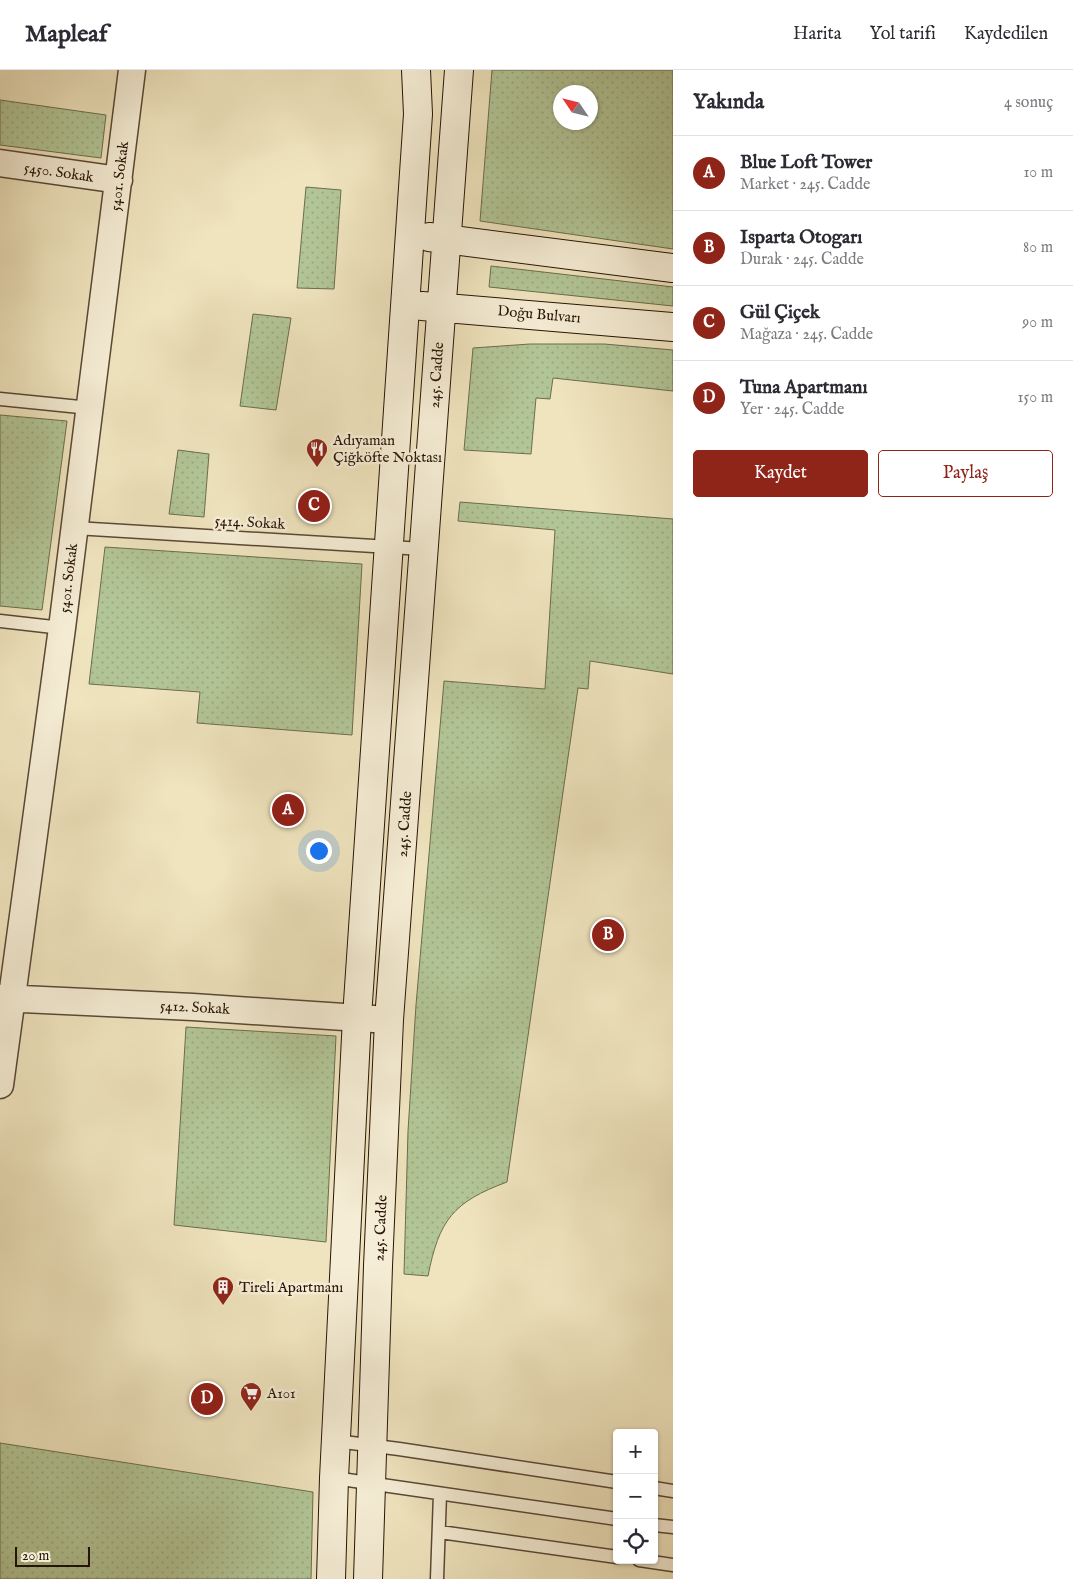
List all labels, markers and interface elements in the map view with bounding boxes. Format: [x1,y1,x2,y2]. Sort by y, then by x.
text: Mapleaf [25,19,107,50]
text: Harita [793,23,842,46]
text: Yol tarifi [870,23,936,46]
text: Kaydedilen [964,23,1048,46]
north arrow [553,85,598,130]
text: Yakında [693,89,764,116]
text: 4 sonuç [1004,93,1053,113]
street label: 5401. Sokak [106,139,133,212]
text: Blue Loft Tower [740,151,872,175]
street label: 5450. Sokak [23,158,96,187]
text: A [704,163,714,183]
text: 10 m [1023,163,1053,183]
text: Market · 245. Cadde [740,175,870,195]
text: Isparta Otogarı [740,226,862,250]
text: B [704,238,714,258]
text: 80 m [1023,238,1053,258]
text: Durak · 245. Cadde [740,250,864,270]
street label: Doğu Bulvarı [497,301,581,328]
text: Gül Çiçek [740,301,820,325]
text: C [703,313,715,333]
text: 90 m [1022,313,1053,333]
text: Mağaza · 245. Cadde [740,325,873,345]
street label: 245. Cadde [425,341,448,409]
text: Tuna Apartmanı [740,376,867,400]
text: D [703,388,715,408]
text: 150 m [1018,388,1053,408]
text: Yer · 245. Cadde [740,400,844,420]
place label: Adıyaman Çiğköfte Noktası [332,431,442,467]
restaurant icon: Adıyaman Çiğköfte Noktası [305,437,329,468]
button: Kaydet [693,450,868,497]
button: Paylaş [878,450,1053,497]
pin: C [298,487,330,525]
street label: 5414. Sokak [214,511,287,534]
street label: 5401. Sokak [55,541,82,614]
street label: 245. Cadde [393,790,416,858]
pin: A [272,791,304,829]
your location [306,838,332,864]
pin: B [592,916,624,954]
street label: 5412. Sokak [159,996,231,1019]
street label: 245. Cadde [369,1194,392,1262]
building icon: Tireli Apartmanı [211,1275,235,1306]
place label: Tireli Apartmanı [239,1278,343,1297]
pin: D [191,1380,223,1418]
supermarket icon: A101 [239,1381,263,1412]
place label: A101 [266,1384,296,1403]
map controls [613,1429,658,1564]
button: + [613,1429,658,1474]
button: − [613,1474,658,1519]
button: locate [613,1519,658,1564]
scale bar [15,1544,90,1567]
text: 20 m [22,1547,49,1565]

